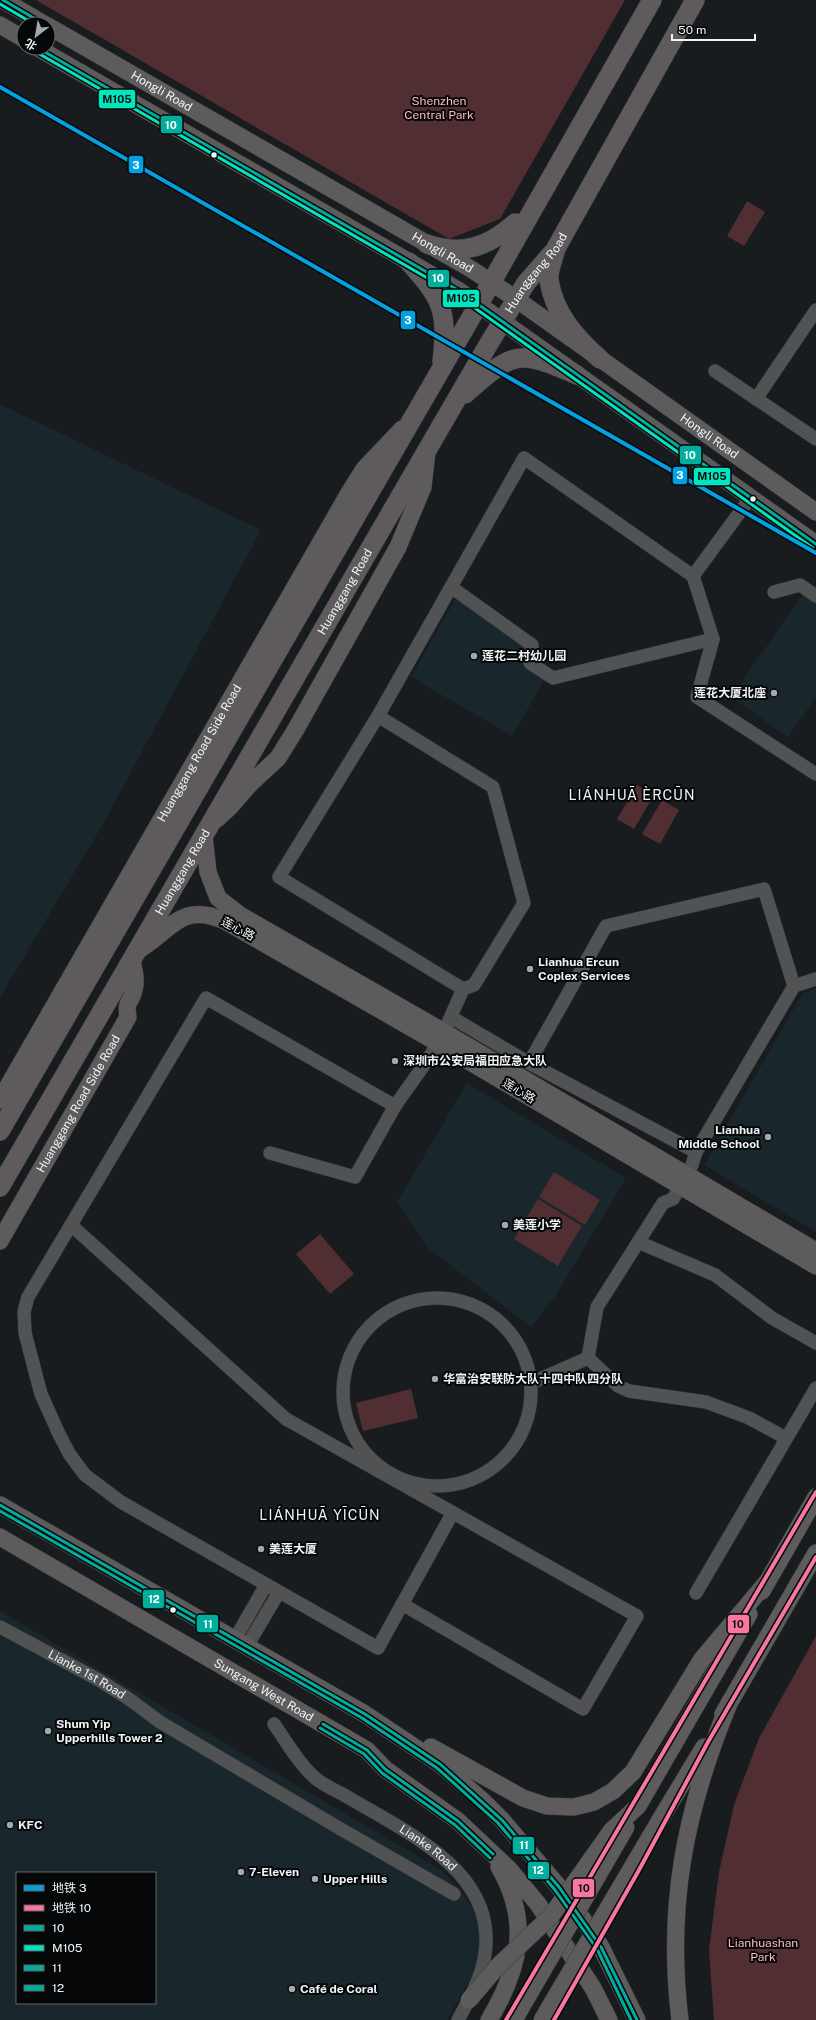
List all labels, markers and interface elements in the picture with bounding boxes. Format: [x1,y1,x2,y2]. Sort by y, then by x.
north arrow [16,16,56,56]
scale bar [672,16,755,42]
text: 50 m [678,23,706,37]
text: 北 [23,37,39,53]
street label: Hongli Road [129,68,195,114]
line badge: M105 [98,89,136,109]
text: M105 [102,93,132,105]
park label: Shenzhen Central Park [404,94,474,122]
line badge: 10 [160,115,183,134]
text: 10 [165,119,177,131]
unlabelled marker [209,150,219,160]
line badge: 3 [128,155,144,174]
text: 3 [132,159,140,171]
street label: Hongli Road [409,230,476,276]
street label: Huanggang Road [502,230,570,316]
line badge: 10 [427,269,450,288]
text: 10 [432,272,444,284]
line badge: M105 [442,289,480,308]
text: M105 [446,292,476,304]
line badge: 3 [400,310,416,330]
text: 3 [404,314,412,326]
street label: Hongli Road [677,411,741,462]
line badge: 10 [679,445,702,465]
text: 10 [684,449,696,461]
line badge: 3 [672,466,688,485]
line badge: M105 [693,467,731,486]
text: 3 [676,469,684,481]
text: M105 [697,470,727,482]
unlabelled marker [748,494,758,504]
street label: Huanggang Road [315,546,375,637]
place label: 莲花二村幼儿园 [482,649,566,663]
marker: 莲花二村幼儿园 [469,651,479,661]
street label: Huanggang Road Side Road [154,682,244,824]
place label: 莲花大厦北座 [694,686,766,700]
marker: 莲花大厦北座 [769,688,779,698]
district label: LIÁNHUĀ ÈRCŪN [569,786,695,803]
street label: Huanggang Road [152,827,213,917]
street label: 莲心路 [219,914,257,944]
place label: Lianhua Ercun Coplex Services [538,955,630,983]
marker: Lianhua Ercun Coplex Services [525,964,535,974]
street label: Huanggang Road Side Road [34,1033,123,1175]
place label: 深圳市公安局福田应急大队 [403,1054,547,1068]
marker: 深圳市公安局福田应急大队 [390,1056,400,1066]
street label: 莲心路 [500,1076,538,1106]
place label: Lianhua Middle School [678,1123,760,1151]
marker: Lianhua Middle School [763,1132,773,1142]
place label: 美莲小学 [513,1218,561,1232]
marker: 美莲小学 [500,1220,510,1230]
place label: 华富治安联防大队十四中队四分队 [443,1372,623,1386]
marker: 华富治安联防大队十四中队四分队 [430,1374,440,1384]
district label: LIÁNHUĀ YĪCŪN [259,1506,381,1523]
place label: 美莲大厦 [269,1542,317,1556]
marker: 美莲大厦 [256,1544,266,1554]
line badge: 12 [142,1589,165,1609]
text: 12 [148,1593,160,1605]
unlabelled marker [168,1605,178,1615]
line badge: 11 [196,1614,219,1633]
line badge: 10 [727,1614,750,1634]
text: 11 [203,1618,213,1630]
text: 10 [732,1618,744,1630]
street label: Lianke 1st Road [46,1647,128,1702]
street label: Sungang West Road [212,1656,316,1724]
place label: Shum Yip Upperhills Tower 2 [56,1717,163,1745]
marker: Shum Yip Upperhills Tower 2 [43,1726,53,1736]
place label: KFC [18,1818,43,1832]
marker: KFC [5,1820,15,1830]
street label: Lianke Road [397,1822,460,1874]
line badge: 11 [512,1836,535,1855]
text: 11 [519,1839,529,1851]
line badge: 12 [527,1861,550,1880]
text: 12 [532,1864,544,1876]
place label: 7-Eleven [249,1865,299,1879]
marker: 7-Eleven [236,1867,246,1877]
legend [16,1872,156,2004]
place label: Upper Hills [323,1872,387,1886]
marker: Upper Hills [310,1874,320,1884]
line badge: 10 [572,1878,595,1898]
text: 地铁 3 [52,1881,86,1895]
text: 10 [578,1882,590,1894]
text: 地铁 10 [52,1901,91,1915]
text: 10 [52,1921,64,1935]
park label: Lianhuashan Park [728,1936,798,1964]
text: M105 [52,1941,83,1955]
text: 11 [52,1961,62,1975]
text: 12 [52,1981,64,1995]
place label: Café de Coral [300,1982,377,1996]
marker: Café de Coral [287,1984,297,1994]

